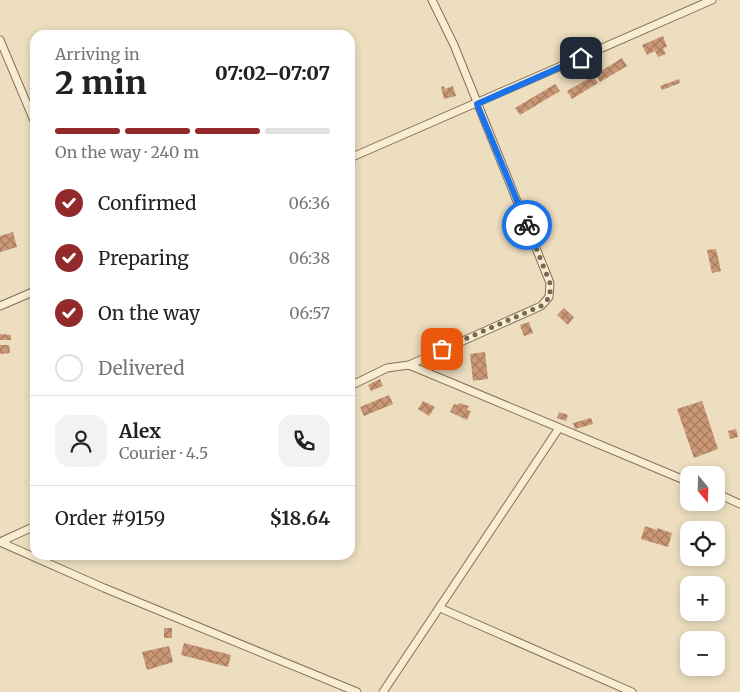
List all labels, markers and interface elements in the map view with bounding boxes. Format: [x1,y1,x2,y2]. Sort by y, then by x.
pin [560,37,602,79]
text: Arriving in [55,44,140,64]
icon: home [567,44,595,72]
text: 07:02–07:07 [215,61,330,85]
text: 2 min [55,63,147,103]
text: On the way · 240 m [55,142,199,162]
icon: check [55,189,83,217]
text: Confirmed [98,191,196,215]
text: 06:36 [289,193,330,213]
courier [502,200,552,250]
icon: bike [513,211,541,239]
icon: check [55,244,83,272]
text: Preparing [98,246,189,270]
text: 06:38 [289,248,330,268]
icon: check [55,299,83,327]
text: On the way [98,301,200,325]
text: 06:57 [289,303,330,323]
pin [421,328,463,370]
icon: bag [428,335,456,363]
text: Delivered [98,356,185,380]
button: person [55,415,107,467]
button: phone [278,415,330,467]
text: Alex [119,419,161,443]
text: Courier · 4.5 [119,443,208,463]
north arrow [680,466,725,511]
map controls [680,466,725,676]
text: Order #9159 [55,506,165,530]
text: $18.64 [269,506,330,530]
button: locate [680,521,725,566]
button: + [680,576,725,621]
button: − [680,631,725,676]

